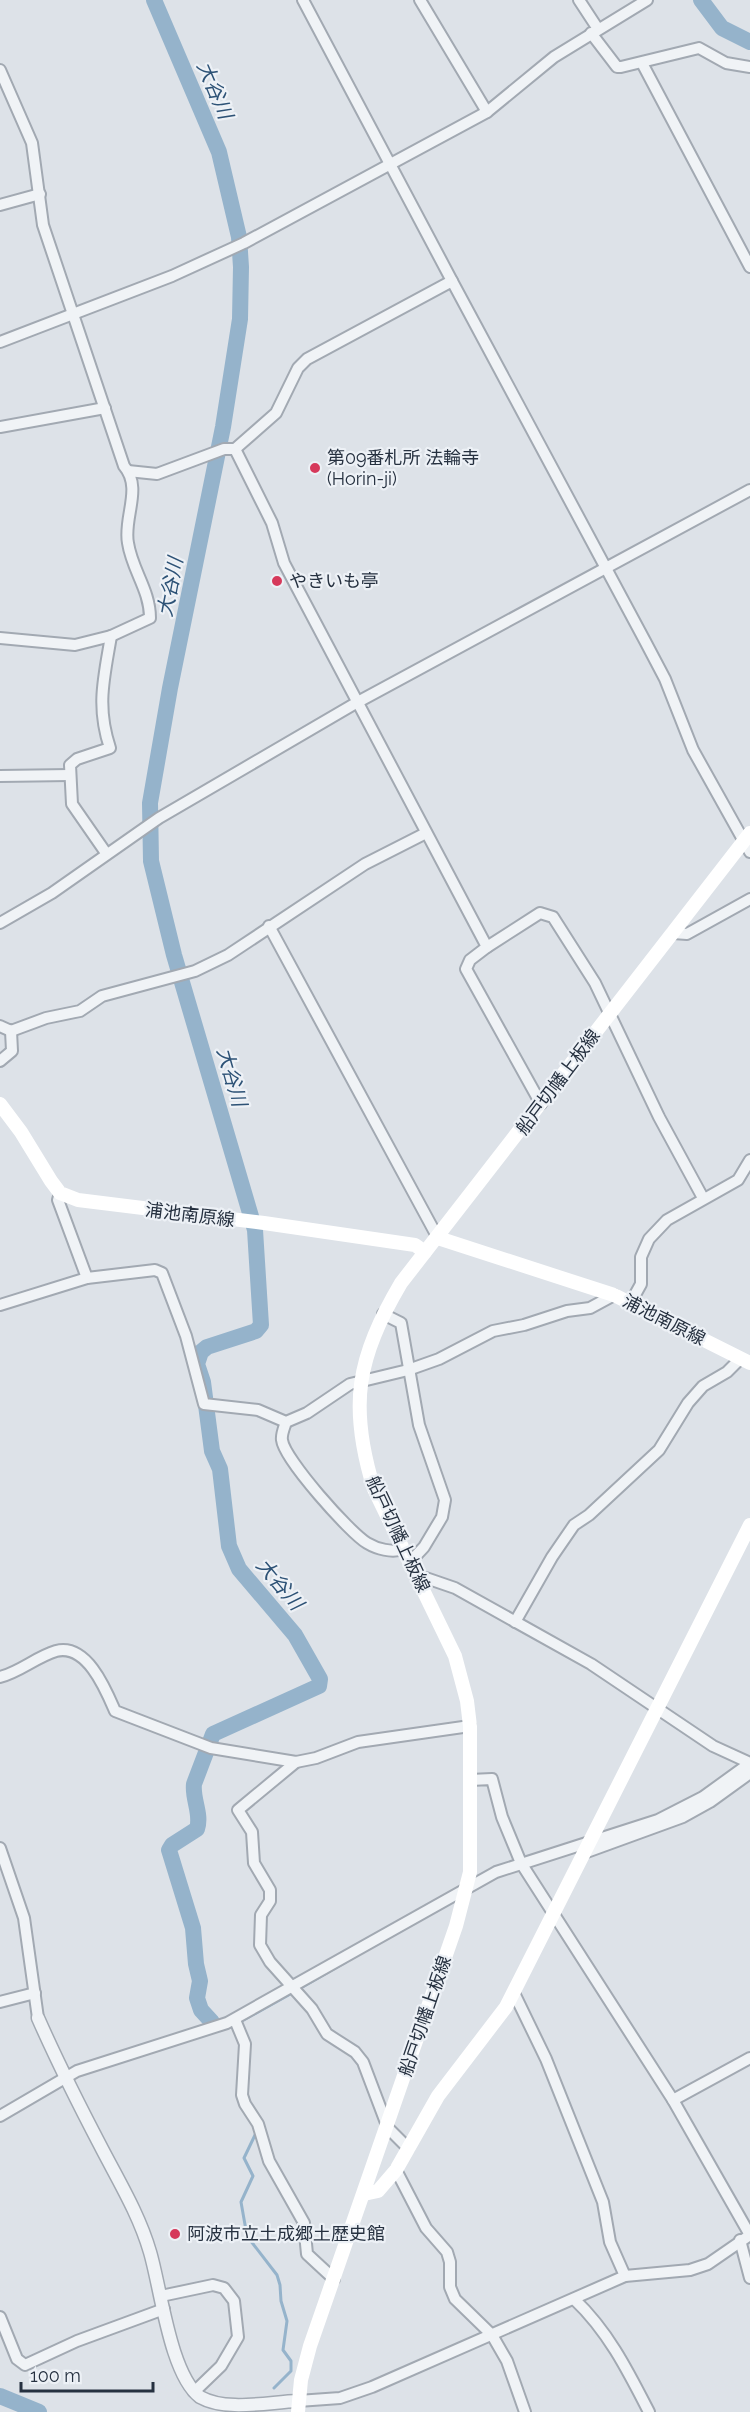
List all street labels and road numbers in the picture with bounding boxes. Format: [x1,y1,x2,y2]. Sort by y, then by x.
street label: 船戸切幡上板線 [511,1025,604,1138]
street label: 浦池南原線 [144,1199,236,1230]
street label: 浦池南原線 [619,1290,709,1349]
street label: 船戸切幡上板線 [362,1472,435,1595]
street label: 船戸切幡上板線 [394,1953,455,2079]

